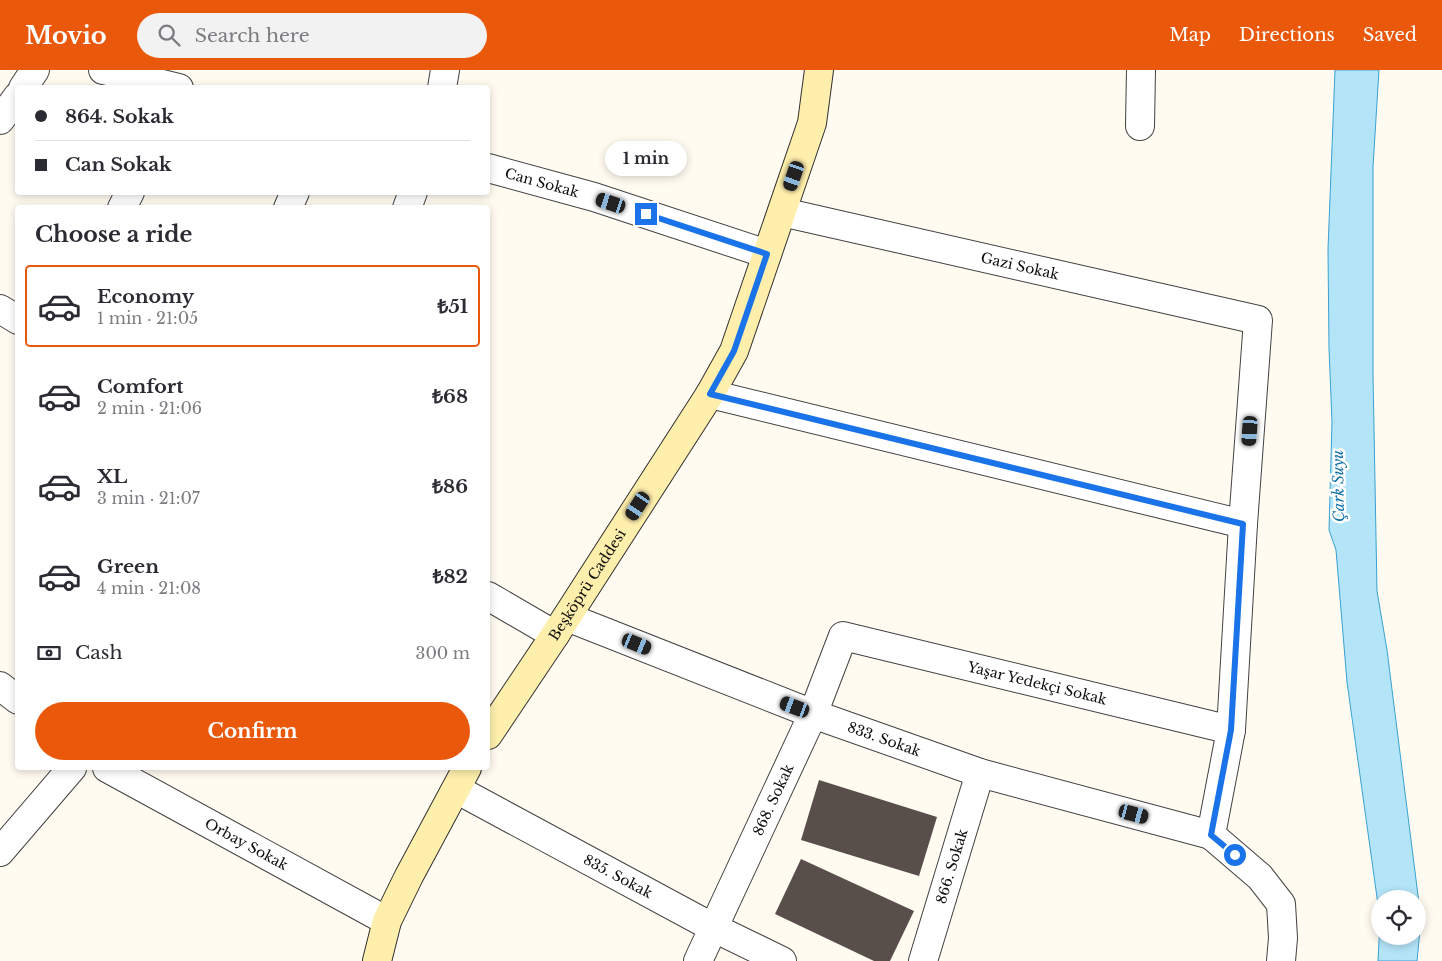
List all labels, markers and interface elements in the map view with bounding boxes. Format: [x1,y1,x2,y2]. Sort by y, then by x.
search box [137,13,487,58]
text: Movio [25,21,107,50]
icon: search [155,21,183,49]
text: Search here [195,24,310,47]
text: Map [1169,24,1211,46]
text: Directions [1239,24,1335,46]
text: Saved [1363,24,1417,46]
text: 864. Sokak [65,105,174,128]
callout: 1 min [605,142,687,176]
text: 1 min [623,148,669,168]
text: Can Sokak [65,153,172,176]
car [782,159,805,193]
street label: Can Sokak [503,164,581,202]
car [594,191,627,215]
route end [635,203,657,225]
text: Choose a ride [35,221,192,248]
street label: Gazi Sokak [979,248,1061,284]
icon: car [37,284,82,329]
text: Economy [97,285,194,308]
text: ₺51 [438,295,468,318]
text: 1 min · 21:05 [97,308,198,328]
icon: car [37,374,82,419]
text: Comfort [97,375,184,398]
text: ₺68 [432,385,468,408]
text: 2 min · 21:06 [97,398,202,418]
car [1241,416,1258,446]
water label: Çark Suyu [1328,450,1348,522]
icon: car [37,464,82,509]
text: XL [97,465,127,488]
text: ₺86 [432,475,468,498]
text: 3 min · 21:07 [97,488,200,508]
car [623,489,652,523]
street label: Beşköprü Caddesi [545,525,630,644]
icon: car [37,554,82,599]
text: Green [97,555,159,578]
text: ₺82 [433,565,468,588]
text: 4 min · 21:08 [97,578,201,598]
car [620,631,653,657]
icon: cash [35,639,63,667]
text: Cash [75,641,122,664]
text: 300 m [416,643,470,663]
street label: Yaşar Yedekçi Sokak [965,657,1109,709]
car [778,695,811,719]
button: Confirm [35,702,470,760]
street label: 833. Sokak [845,718,924,761]
street label: 868. Sokak [749,761,798,838]
car [1117,803,1150,825]
street label: Orbay Sokak [202,814,292,874]
street label: 866. Sokak [932,826,972,906]
route start [1224,844,1246,866]
street label: 835. Sokak [580,850,656,902]
map controls [1371,890,1426,945]
button: locate [1371,890,1426,945]

